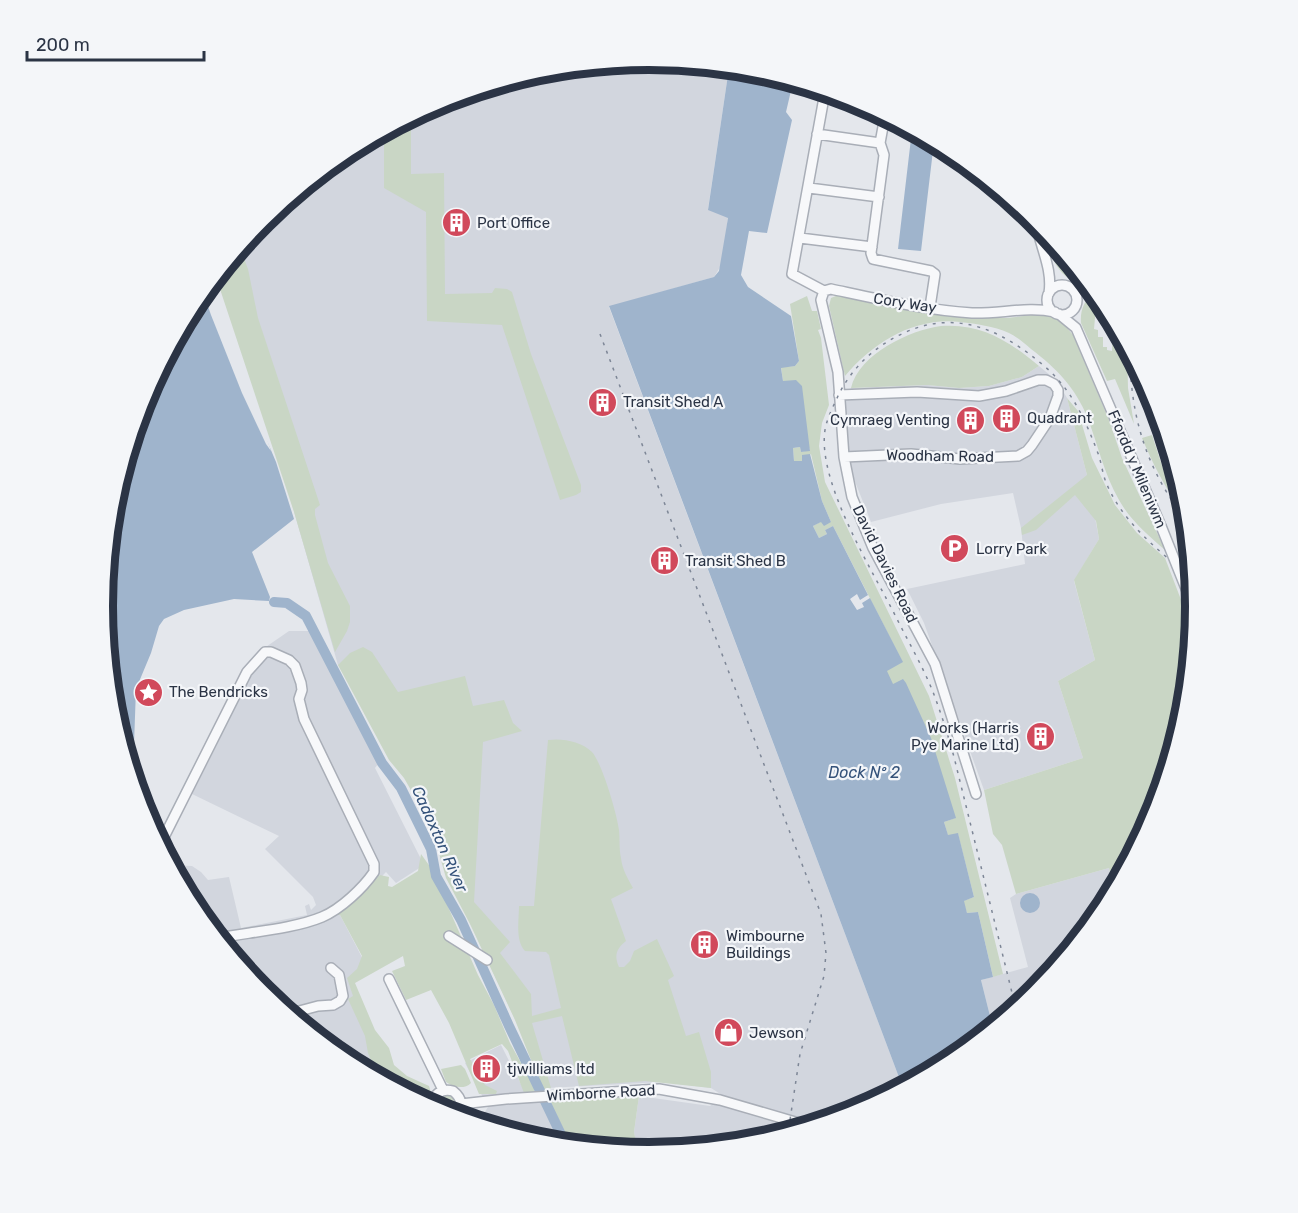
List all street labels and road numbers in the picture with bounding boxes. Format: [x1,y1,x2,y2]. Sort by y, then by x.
street label: Cory Way [872,289,938,317]
street label: Ffordd y Mileniwm [1104,407,1170,531]
street label: Woodham Road [886,446,994,466]
street label: David Davies Road [849,502,921,626]
street label: Wimborne Road [546,1081,656,1105]

